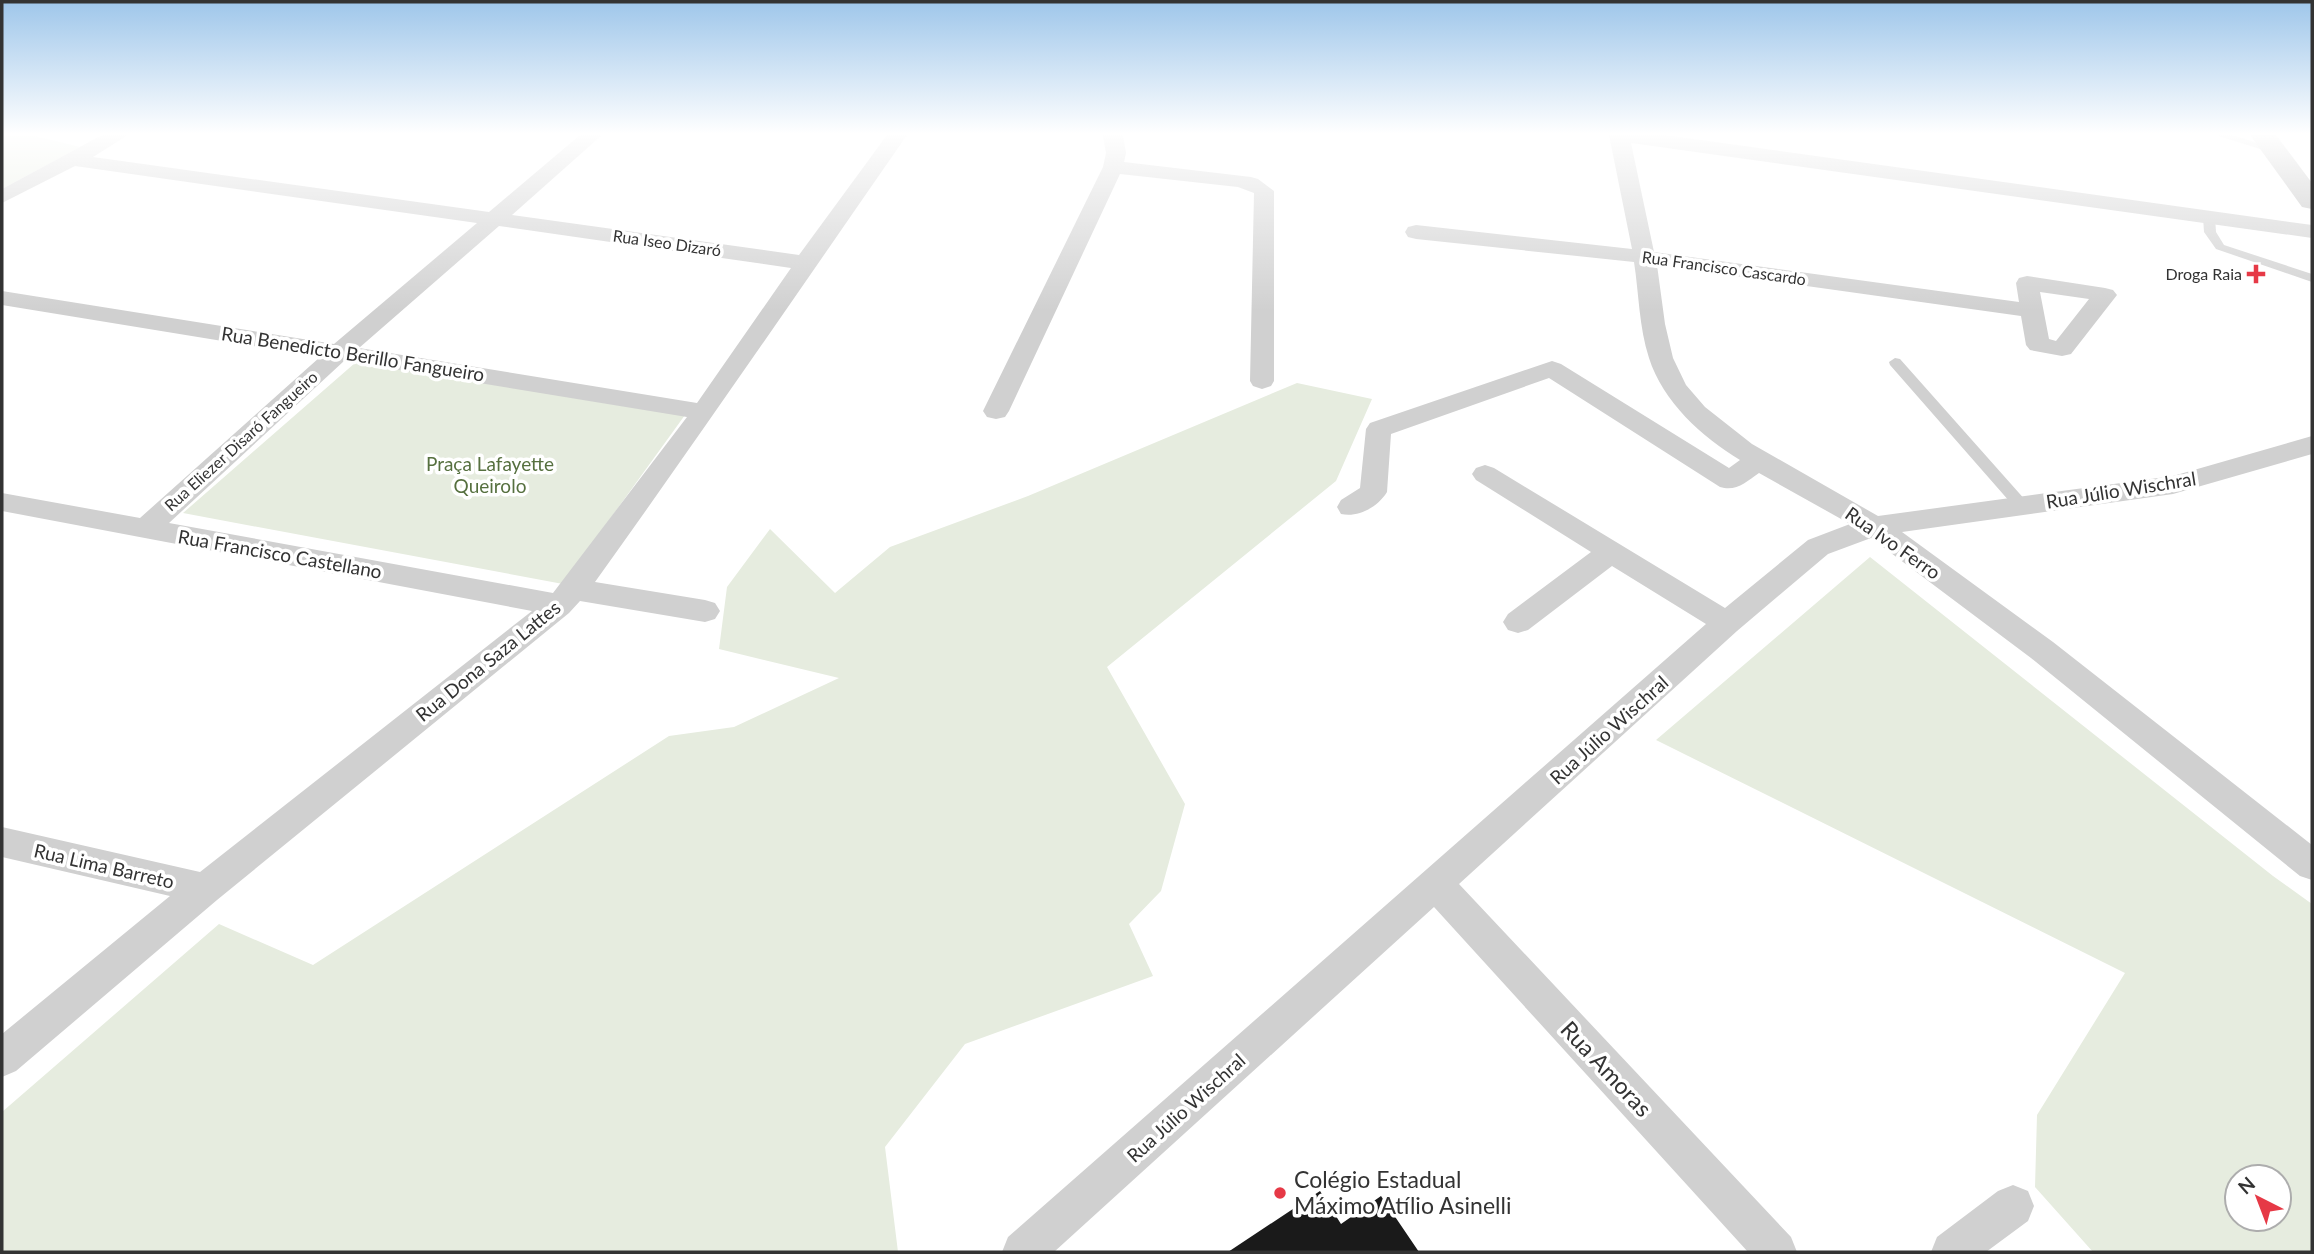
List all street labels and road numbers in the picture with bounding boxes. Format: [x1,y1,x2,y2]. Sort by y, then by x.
street label: Rua Iseo Dizaró [612,226,722,260]
street label: Rua Francisco Cascardo [1641,247,1807,288]
street label: Rua Benedicto Berillo Fangueiro [220,321,486,386]
street label: Rua Eliezer Disaró Fangueiro [160,367,321,514]
street label: Rua Júlio Wischral [2044,466,2197,513]
street label: Rua Ivo Ferro [1841,501,1945,584]
street label: Rua Francisco Castellano [176,524,384,583]
street label: Rua Dona Saza Lattes [411,595,565,726]
street label: Rua Júlio Wischral [1545,670,1673,789]
street label: Rua Lima Barreto [32,838,176,893]
street label: Rua Amoras [1555,1015,1658,1122]
street label: Rua Júlio Wischral [1122,1048,1250,1167]

